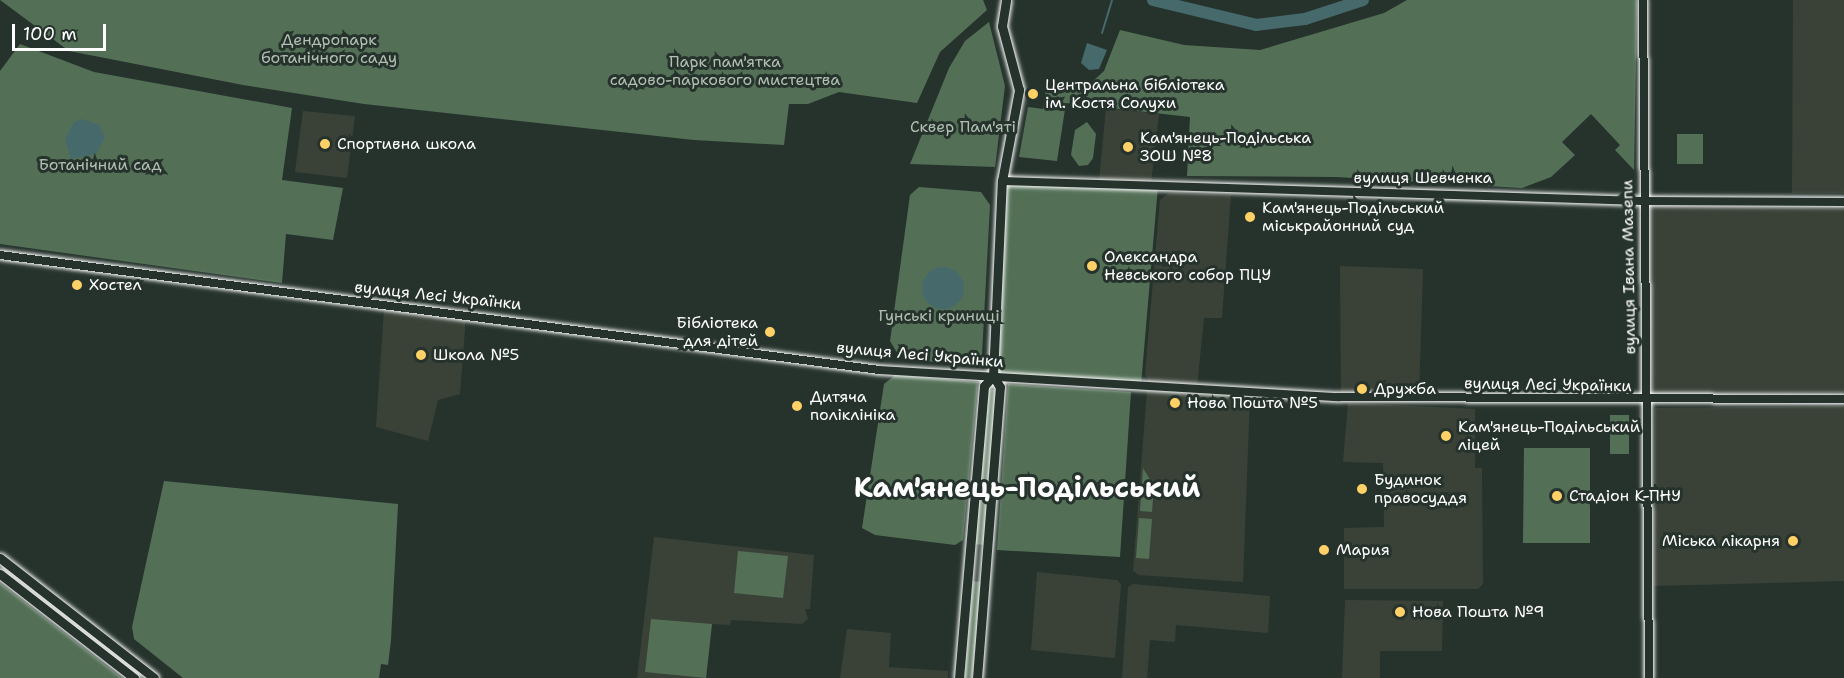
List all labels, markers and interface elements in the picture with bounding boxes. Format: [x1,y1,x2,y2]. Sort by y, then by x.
scale bar [15,12,110,50]
text: 100 m [23,22,77,46]
park label: Дендропарк ботанічного саду [261,30,397,68]
park label: Парк пам'ятка садово-паркового мистецтва [610,52,840,90]
place label: Центральна бібліотека ім. Костя Солухи [1045,75,1225,113]
marker: Центральна бібліотека ім. Костя Солухи [1026,87,1040,101]
park label: Сквер Пам'яті [910,117,1016,137]
place label: Кам'янець-Подільська ЗОШ №8 [1140,128,1311,166]
place label: Спортивна школа [337,134,476,154]
marker: Спортивна школа [318,137,332,151]
marker: Кам'янець-Подільська ЗОШ №8 [1121,140,1135,154]
park label: Ботанічний сад [38,155,162,175]
street label: вулиця Шевченка [1354,168,1492,188]
street label: вулиця Івана Мазепи [1618,179,1640,355]
place label: Кам'янець-Подільський міськрайонний суд [1262,198,1444,236]
marker: Кам'янець-Подільський міськрайонний суд [1243,210,1257,224]
place label: Олександра Невського собор ПЦУ [1104,247,1271,285]
marker: Олександра Невського собор ПЦУ [1085,259,1099,273]
place label: Хостел [89,275,142,295]
marker: Хостел [70,278,84,292]
street label: вулиця Лесі Українки [354,278,522,314]
park label: Гунські криниці [878,306,1000,326]
place label: Бібліотека для дітей [676,313,758,351]
marker: Бібліотека для дітей [763,325,777,339]
street label: вулиця Лесі Українки [836,338,1004,372]
place label: Школа №5 [433,345,519,365]
marker: Школа №5 [414,348,428,362]
street label: вулиця Лесі Українки [1464,374,1632,396]
place label: Дружба [1374,379,1436,399]
marker: Дружба [1355,382,1369,396]
place label: Дитяча поліклініка [810,387,895,425]
place label: Нова Пошта №5 [1187,393,1318,413]
marker: Нова Пошта №5 [1168,396,1182,410]
marker: Дитяча поліклініка [788,397,806,415]
place label: Кам'янець-Подільський ліцей [1458,417,1640,455]
marker: Кам'янець-Подільський ліцей [1439,429,1453,443]
district label: Кам'янець-Подільський [854,470,1200,504]
place label: Будинок правосуддя [1374,470,1467,508]
marker: Будинок правосуддя [1355,482,1369,496]
place label: Стадіон К-ПНУ [1569,486,1681,506]
marker: Стадіон К-ПНУ [1550,489,1564,503]
place label: Міська лікарня [1662,531,1780,551]
marker: Міська лікарня [1784,532,1802,550]
place label: Мария [1336,540,1390,560]
marker: Мария [1317,543,1331,557]
place label: Нова Пошта №9 [1412,602,1544,622]
marker: Нова Пошта №9 [1393,605,1407,619]

